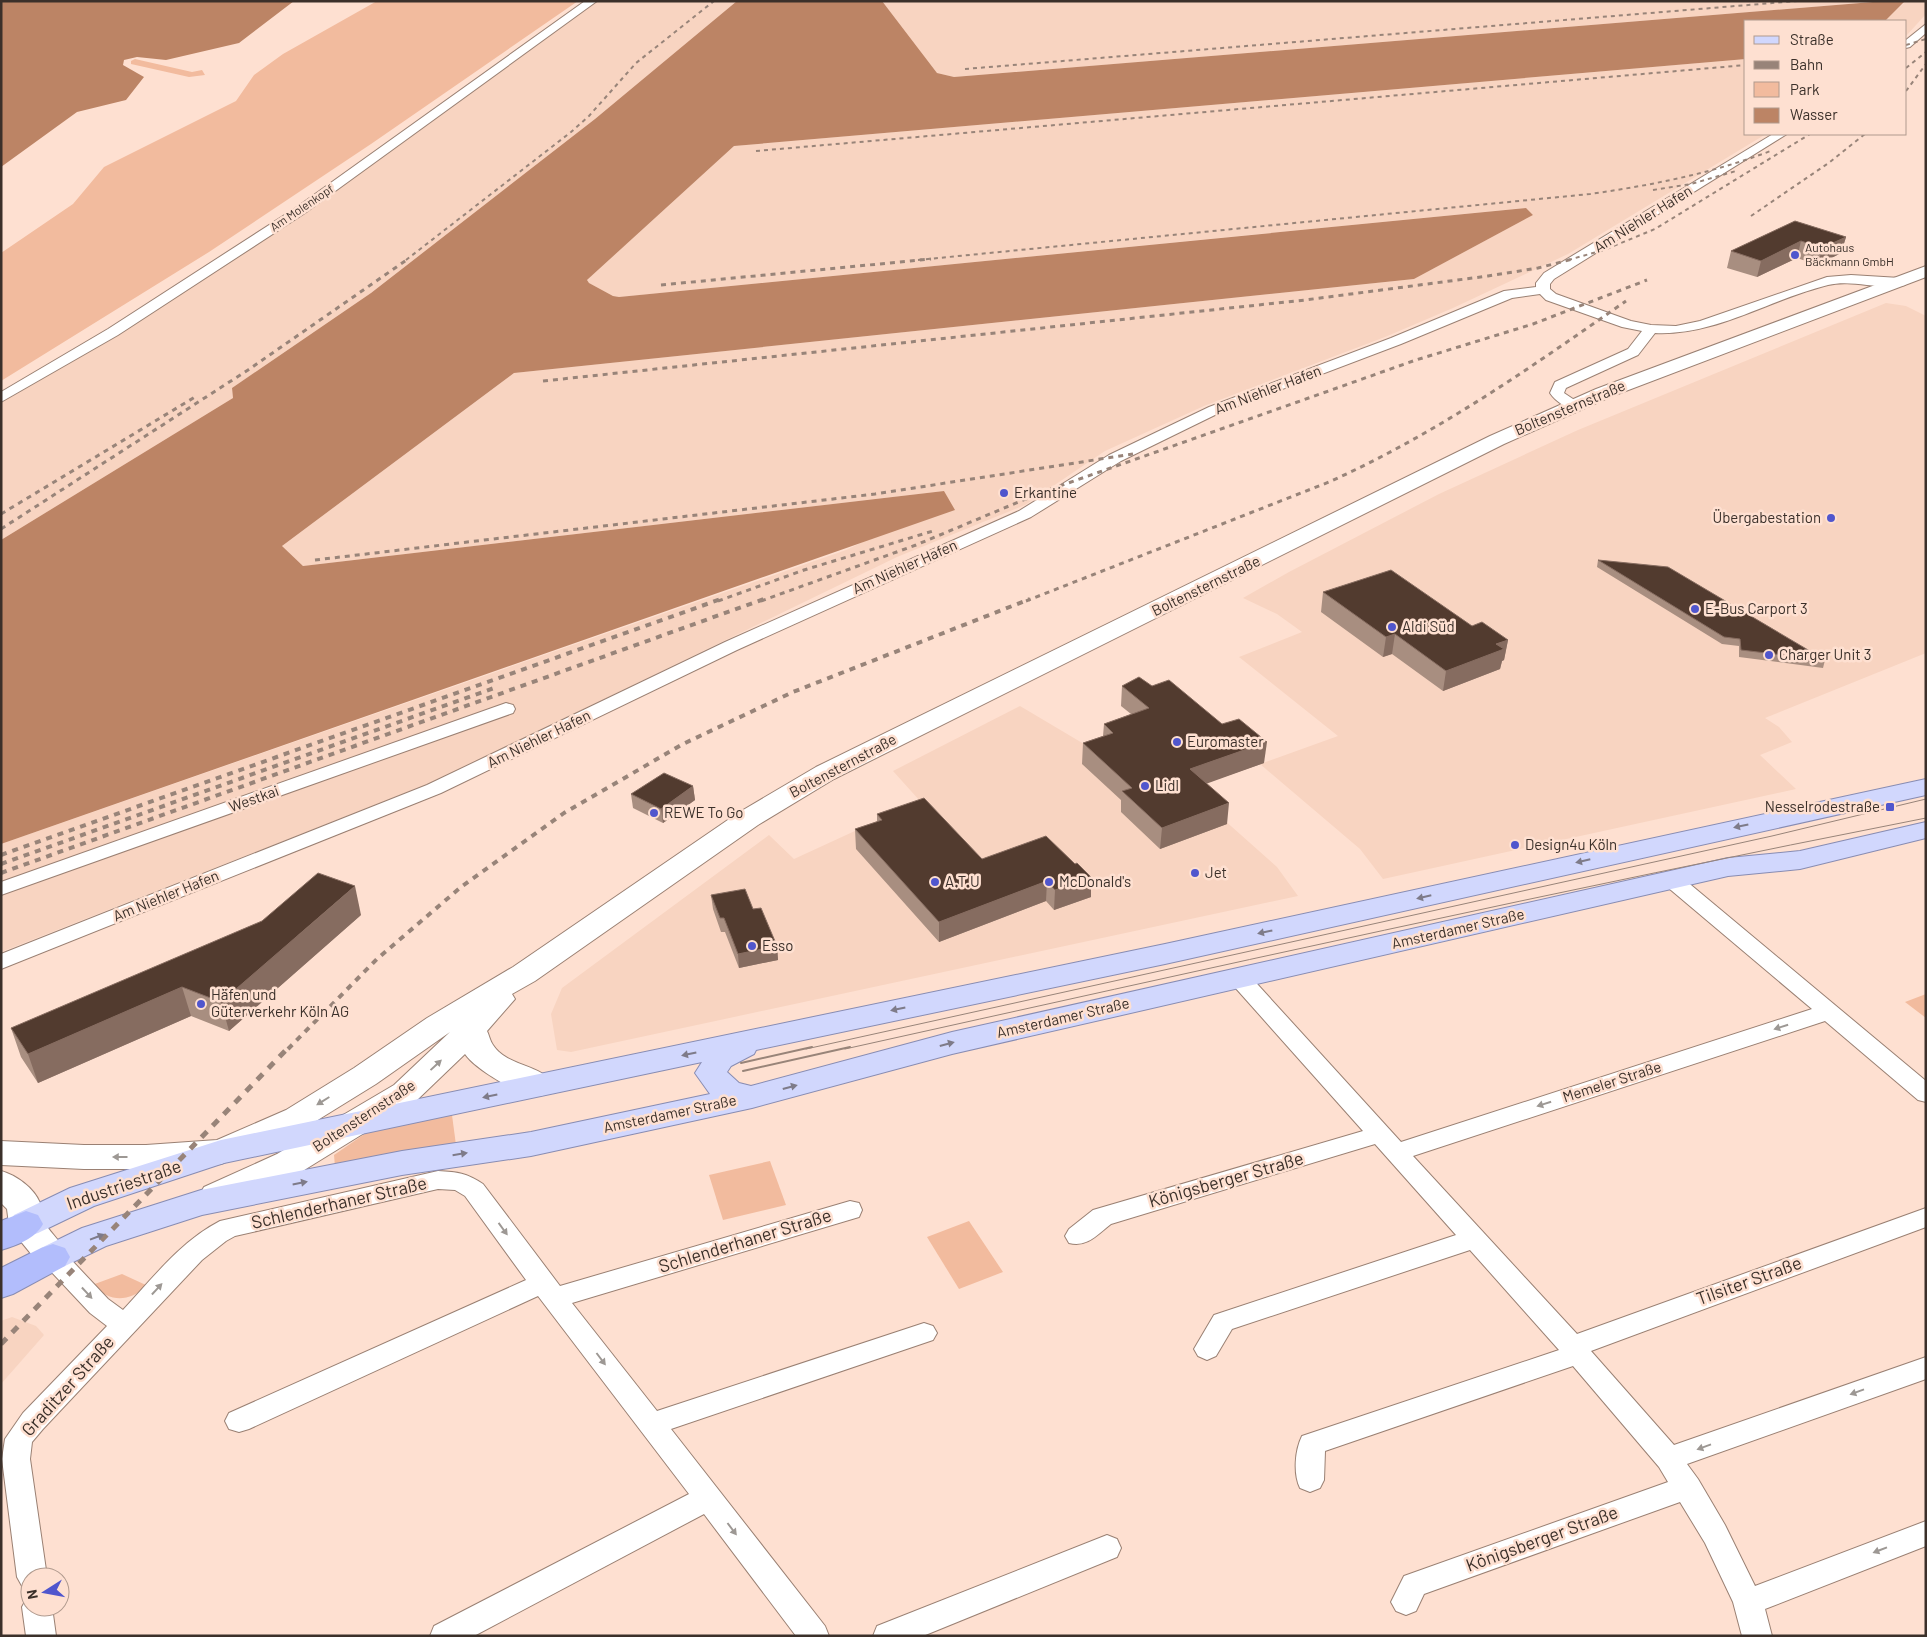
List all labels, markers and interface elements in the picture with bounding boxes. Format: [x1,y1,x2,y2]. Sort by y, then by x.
legend [1744,20,1907,135]
text: Straße [1790,30,1834,48]
text: Bahn [1790,55,1823,73]
text: Park [1790,80,1820,98]
text: Wasser [1790,105,1838,123]
street label: Am Molenkopf [267,181,336,234]
street label: Am Niehler Hafen [1590,181,1695,256]
place label: Autohaus Bäckmann GmbH [1805,240,1894,268]
marker: Autohaus Bäckmann GmbH [1789,249,1801,261]
street label: Am Niehler Hafen [1212,360,1323,418]
street label: Boltensternstraße [1512,376,1628,439]
place label: Erkantine [1014,483,1077,501]
marker: Erkantine [998,487,1010,499]
place label: Übergabestation [1712,508,1821,526]
marker: Übergabestation [1825,512,1837,524]
street label: Am Niehler Hafen [850,535,960,597]
street label: Boltensternstraße [1148,551,1263,619]
place label: E-Bus Carport 3 [1705,599,1808,617]
marker: E-Bus Carport 3 [1689,603,1701,615]
place label: Aldi Süd [1402,617,1455,635]
marker: Aldi Süd [1386,621,1398,633]
place label: Charger Unit 3 [1779,645,1871,663]
marker: Charger Unit 3 [1763,649,1775,661]
street label: Am Niehler Hafen [484,705,593,771]
street label: Boltensternstraße [786,729,899,801]
place label: Euromaster [1187,732,1264,750]
marker: Euromaster [1171,736,1183,748]
place label: Lidl [1155,776,1179,794]
marker: Lidl [1139,780,1151,792]
street label: Westkai [226,781,281,815]
place label: Nesselrodestraße [1765,797,1880,815]
marker: Nesselrodestraße [1884,801,1896,813]
place label: REWE To Go [664,803,744,821]
marker: REWE To Go [648,807,660,819]
one-way arrow [1734,822,1749,830]
place label: Design4u Köln [1525,835,1617,853]
marker: Design4u Köln [1509,839,1521,851]
one-way arrow [1574,858,1590,866]
place label: Jet [1205,863,1227,881]
street label: Am Niehler Hafen [110,866,221,925]
marker: Jet [1189,867,1201,879]
place label: A.T.U [945,872,980,890]
place label: McDonald's [1059,872,1131,890]
marker: A.T.U [929,876,941,888]
marker: McDonald's [1043,876,1055,888]
one-way arrow [1416,893,1432,901]
street label: Amsterdamer Straße [1390,904,1526,952]
one-way arrow [1258,928,1273,936]
place label: Esso [762,936,793,954]
marker: Esso [746,940,758,952]
place label: Häfen und Güterverkehr Köln AG [211,985,349,1020]
street label: Amsterdamer Straße [995,993,1131,1041]
marker: Häfen und Güterverkehr Köln AG [195,998,207,1010]
one-way arrow [890,1005,905,1013]
one-way arrow [1774,1023,1789,1031]
one-way arrow [940,1040,955,1048]
one-way arrow [681,1050,696,1058]
street label: Memeler Straße [1560,1057,1663,1105]
one-way arrow [430,1059,442,1071]
street label: Boltensternstraße [309,1075,418,1155]
one-way arrow [783,1083,798,1091]
street label: Amsterdamer Straße [602,1090,738,1136]
one-way arrow [483,1092,498,1100]
one-way arrow [317,1097,330,1106]
one-way arrow [1536,1101,1551,1108]
street label: Königsberger Straße [1146,1146,1306,1212]
one-way arrow [452,1149,468,1157]
one-way arrow [112,1153,128,1161]
street label: Industriestraße [63,1154,184,1214]
street label: Schlenderhaner Straße [249,1171,429,1233]
one-way arrow [292,1179,307,1187]
street label: Schlenderhaner Straße [656,1203,834,1277]
one-way arrow [498,1222,509,1235]
one-way arrow [90,1232,104,1240]
street label: Tilsiter Straße [1693,1251,1804,1309]
one-way arrow [151,1284,163,1296]
one-way arrow [81,1286,93,1298]
street label: Graditzer Straße [16,1330,118,1440]
one-way arrow [596,1352,606,1366]
one-way arrow [1850,1389,1865,1396]
one-way arrow [1697,1444,1712,1451]
street label: Königsberger Straße [1463,1500,1621,1576]
one-way arrow [727,1522,737,1536]
one-way arrow [1873,1547,1887,1555]
north arrow [20,1567,70,1617]
text: N [23,1588,41,1601]

